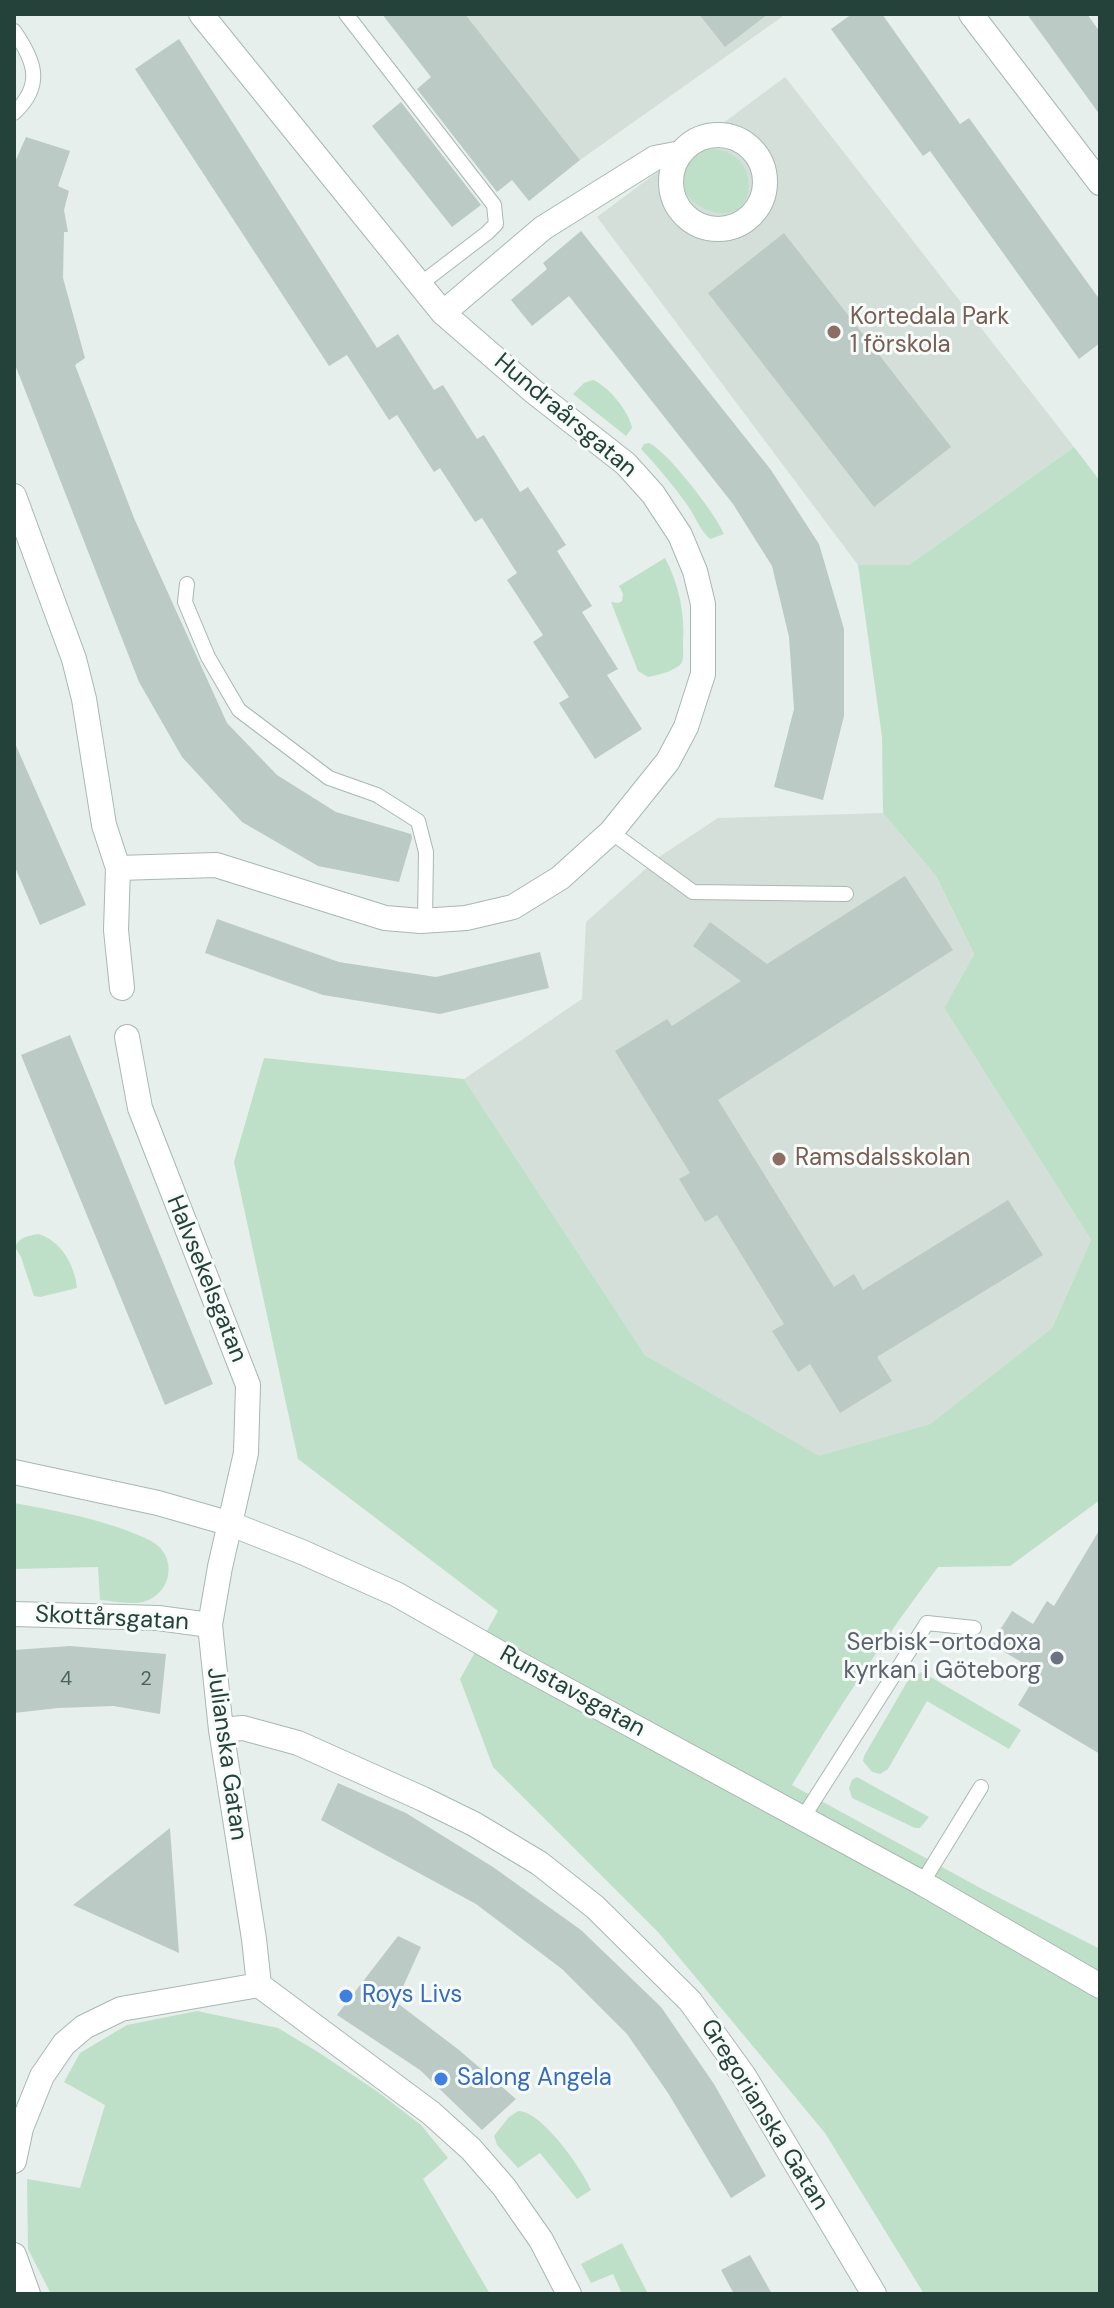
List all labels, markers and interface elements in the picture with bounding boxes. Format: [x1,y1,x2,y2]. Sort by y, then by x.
place label: Kortedala Park 1 förskola [850,304,1009,360]
marker: Kortedala Park 1 förskola [825,323,843,341]
street label: Hundraårsgatan [488,348,642,484]
place label: Ramsdalsskolan [795,1145,971,1173]
marker: Ramsdalsskolan [770,1150,788,1168]
street label: Halvsekelsgatan [159,1192,253,1366]
street label: Skottårsgatan [34,1601,190,1637]
place label: Serbisk-ortodoxa kyrkan i Göteborg [843,1630,1041,1686]
street label: Runstavsgatan [494,1640,650,1744]
marker: Serbisk-ortodoxa kyrkan i Göteborg [1048,1649,1066,1667]
street label: Julianska Gatan [200,1666,252,1842]
house number: 4 [60,1668,72,1692]
house number: 2 [140,1668,152,1692]
place label: Roys Livs [362,1982,462,2010]
marker: Roys Livs [337,1987,355,2005]
street label: Gregorianska Gatan [694,2014,834,2216]
place label: Salong Angela [457,2065,612,2093]
marker: Salong Angela [432,2070,450,2088]

